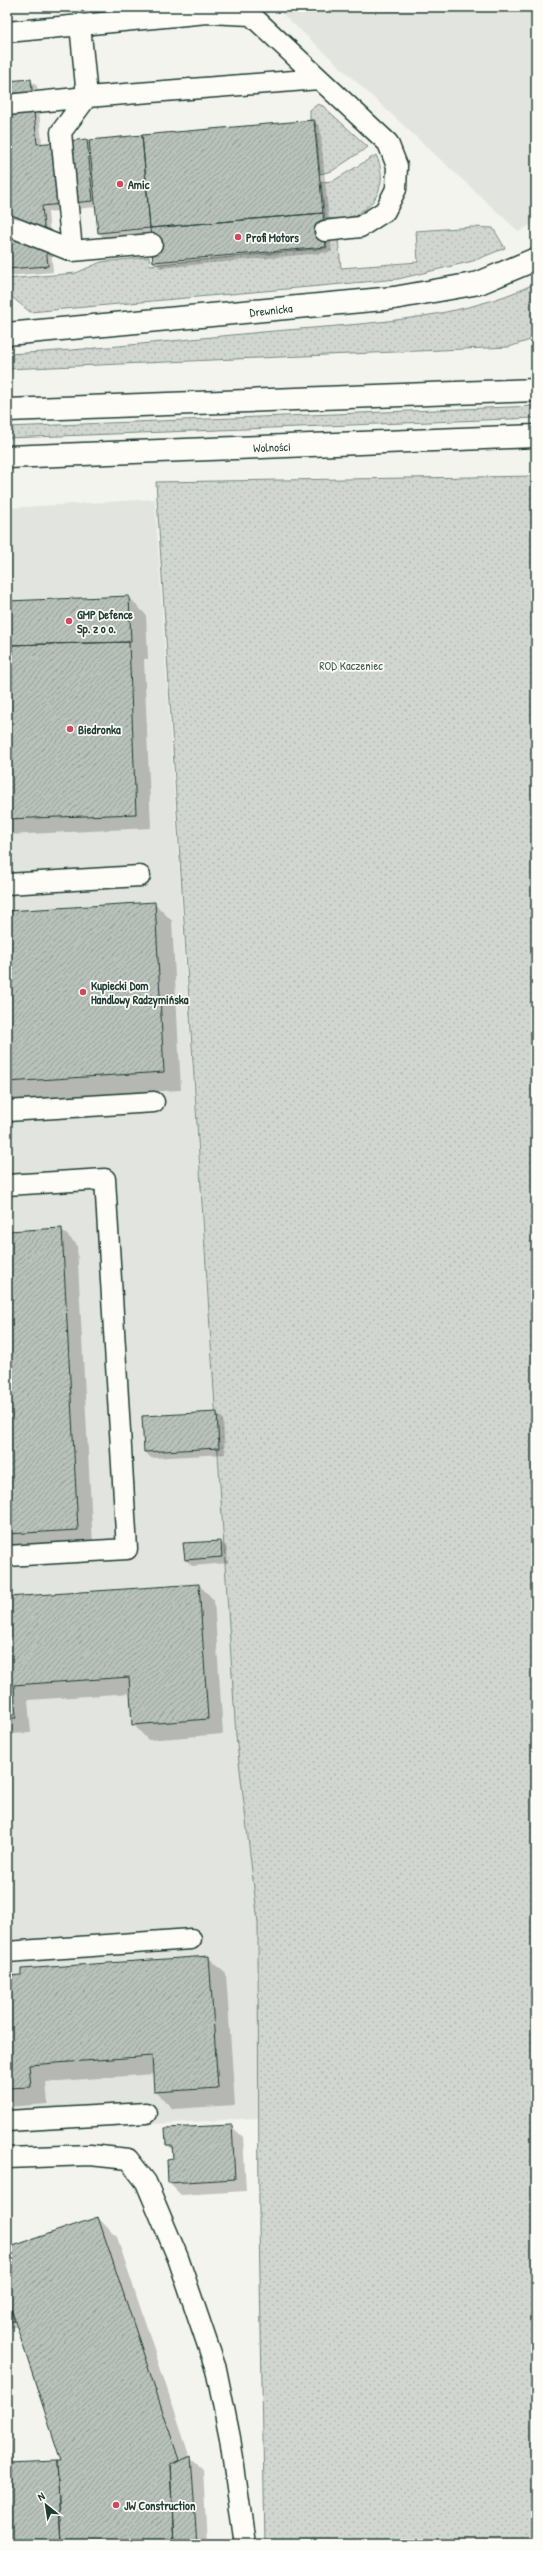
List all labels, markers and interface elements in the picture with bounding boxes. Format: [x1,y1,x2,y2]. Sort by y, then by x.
place label: Amic [128,176,150,193]
marker: Amic [115,179,125,189]
place label: Profi Motors [246,229,299,246]
marker: Profi Motors [233,232,243,242]
street label: Drewnicka [249,299,294,321]
street label: Wolności [253,438,291,456]
place label: GMP Defence Sp. z o o. [77,606,133,638]
marker: GMP Defence Sp. z o o. [64,616,74,626]
park label: ROD Kaczeniec [319,657,383,674]
place label: Biedronka [78,721,121,738]
marker: Biedronka [65,724,75,734]
place label: Kupiecki Dom Handlowy Radzymińska [91,977,189,1009]
marker: Kupiecki Dom Handlowy Radzymińska [78,987,88,997]
north arrow [26,2485,66,2525]
text: N [35,2489,47,2504]
place label: JW Construction [124,2497,196,2514]
marker: JW Construction [111,2500,121,2510]

